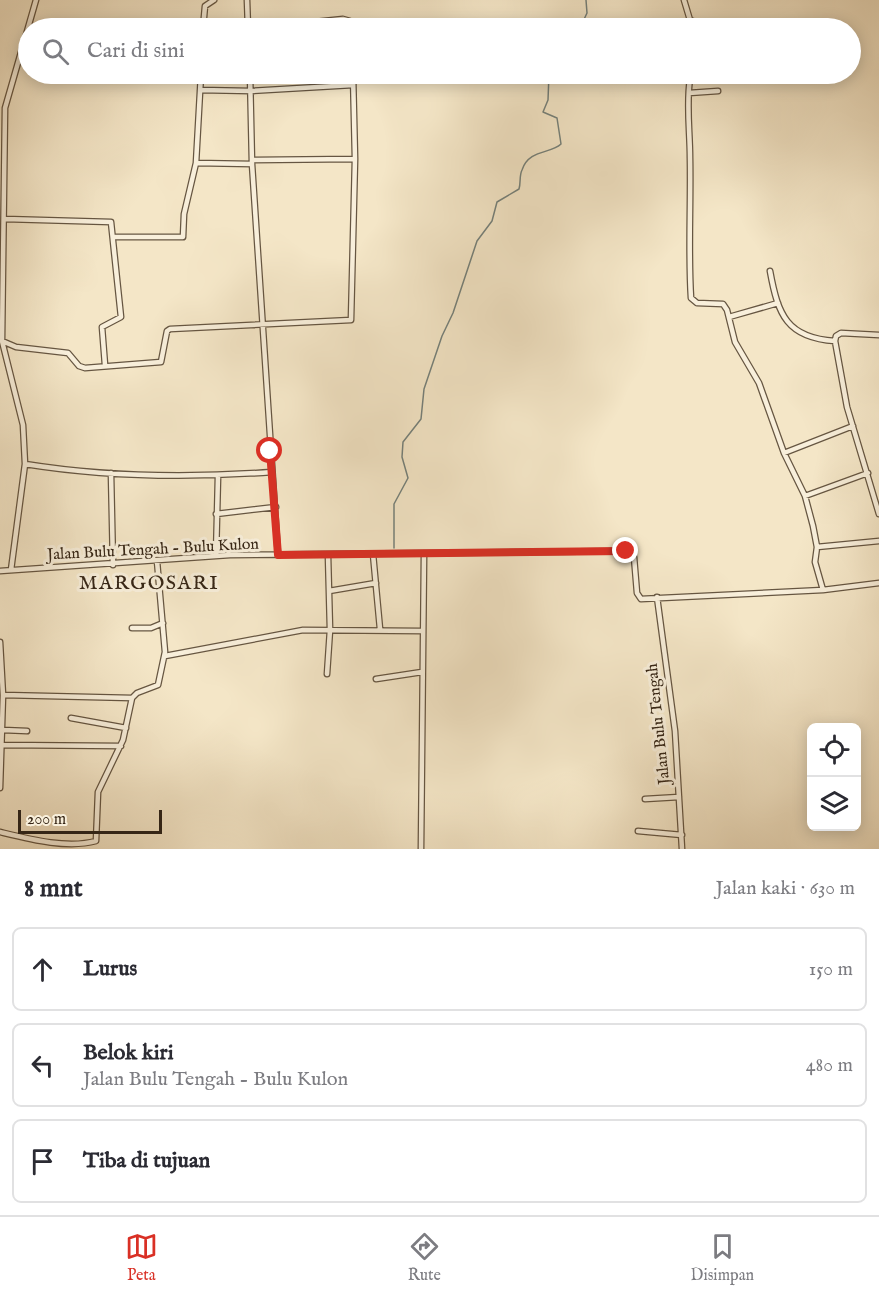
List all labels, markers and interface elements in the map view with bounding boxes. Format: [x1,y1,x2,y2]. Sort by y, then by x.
search box [18,18,861,84]
icon: search [39,35,72,68]
text: Cari di sini [87,37,185,65]
route start [256,437,282,463]
street label: Jalan Bulu Tengah - Bulu Kulon [45,534,260,566]
route end [612,537,638,563]
district label: MARGOSARI [79,571,219,596]
street label: Jalan Bulu Tengah [643,662,676,787]
map controls [807,723,861,831]
button: locate [807,723,861,777]
button: layers [807,777,861,831]
scale bar [18,807,162,834]
text: 200 m [27,810,66,830]
text: 8 mnt [24,872,83,905]
text: Jalan kaki · 630 m [715,876,855,901]
icon: ahead [26,953,59,986]
text: Lurus [83,955,137,983]
text: 150 m [809,957,853,982]
text: Belok kiri [83,1039,174,1067]
icon: left [26,1049,59,1082]
text: 480 m [806,1053,853,1078]
text: Jalan Bulu Tengah - Bulu Kulon [83,1067,348,1092]
icon: arrive [26,1145,59,1178]
text: Tiba di tujuan [83,1147,210,1175]
tab: Peta [125,1230,158,1286]
tab: Rute [408,1230,441,1286]
tab: Disimpan [691,1230,754,1286]

